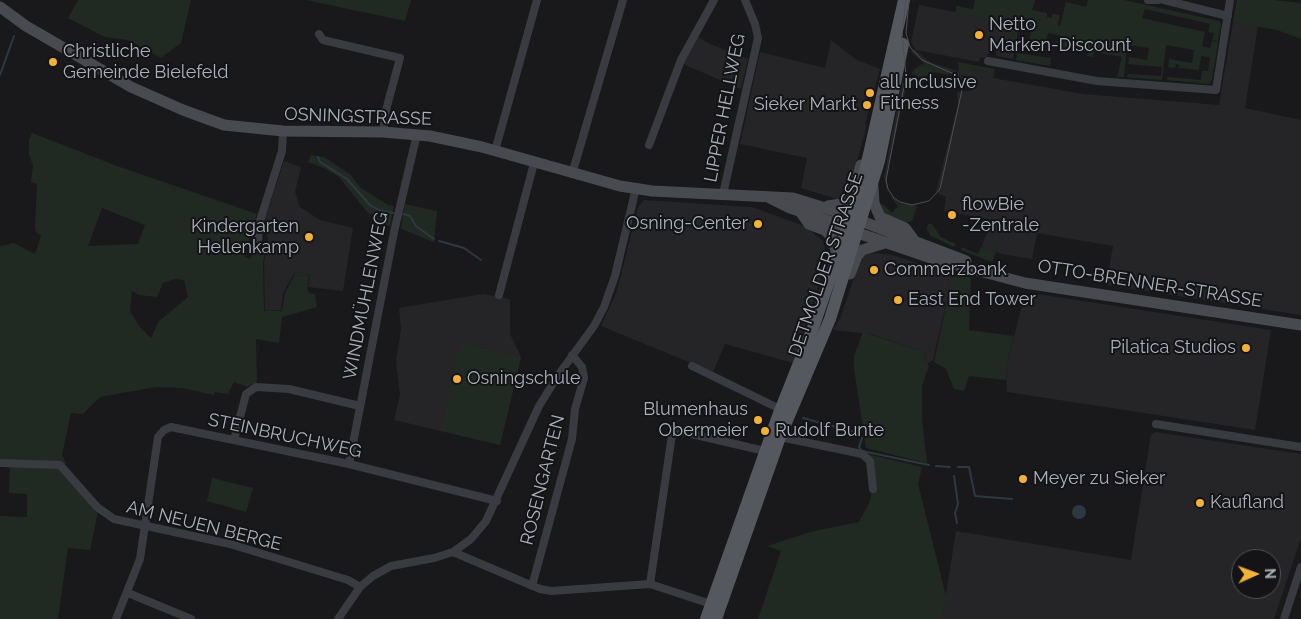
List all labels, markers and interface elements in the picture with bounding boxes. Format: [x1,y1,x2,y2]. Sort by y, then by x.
place label: Netto Marken-Discount [989,14,1132,56]
marker: Netto Marken-Discount [973,29,985,41]
street label: LIPPER HELLWEG [700,32,750,184]
place label: Christliche Gemeinde Bielefeld [63,41,228,84]
marker: Christliche Gemeinde Bielefeld [47,56,59,68]
place label: all inclusive Fitness [880,72,977,115]
marker: all inclusive Fitness [864,87,876,99]
place label: Sieker Markt [754,94,857,116]
marker: Sieker Markt [861,99,873,111]
street label: OSNINGSTRASSE [284,104,432,130]
street label: DETMOLDER STRASSE [784,170,868,360]
place label: flowBie -Zentrale [962,194,1039,236]
marker: flowBie -Zentrale [946,209,958,221]
street label: WINDMÜHLENWEG [339,210,393,382]
place label: Osning-Center [626,213,748,235]
place label: Kindergarten Hellenkamp [191,216,299,258]
marker: Osning-Center [752,218,764,230]
marker: Kindergarten Hellenkamp [303,231,315,243]
street label: OTTO-BRENNER-STRASSE [1036,256,1264,312]
place label: Commerzbank [884,259,1007,281]
marker: Commerzbank [868,264,880,276]
place label: East End Tower [908,289,1036,311]
marker: East End Tower [892,294,904,306]
place label: Pilatica Studios [1110,337,1236,359]
marker: Pilatica Studios [1240,342,1252,354]
place label: Osningschule [467,368,580,390]
marker: Osningschule [451,373,463,385]
place label: Blumenhaus Obermeier [643,399,748,442]
street label: STEINBRUCHWEG [206,409,364,463]
street label: ROSENGARTEN [516,413,570,547]
marker: Blumenhaus Obermeier [752,414,764,426]
place label: Rudolf Bunte [775,420,884,442]
marker: Rudolf Bunte [759,425,771,437]
place label: Meyer zu Sieker [1033,468,1165,490]
marker: Meyer zu Sieker [1017,473,1029,485]
place label: Kaufland [1210,492,1284,514]
street label: AM NEUEN BERGE [124,496,284,556]
marker: Kaufland [1194,497,1206,509]
north arrow [1231,549,1281,599]
text: N [1262,568,1278,579]

